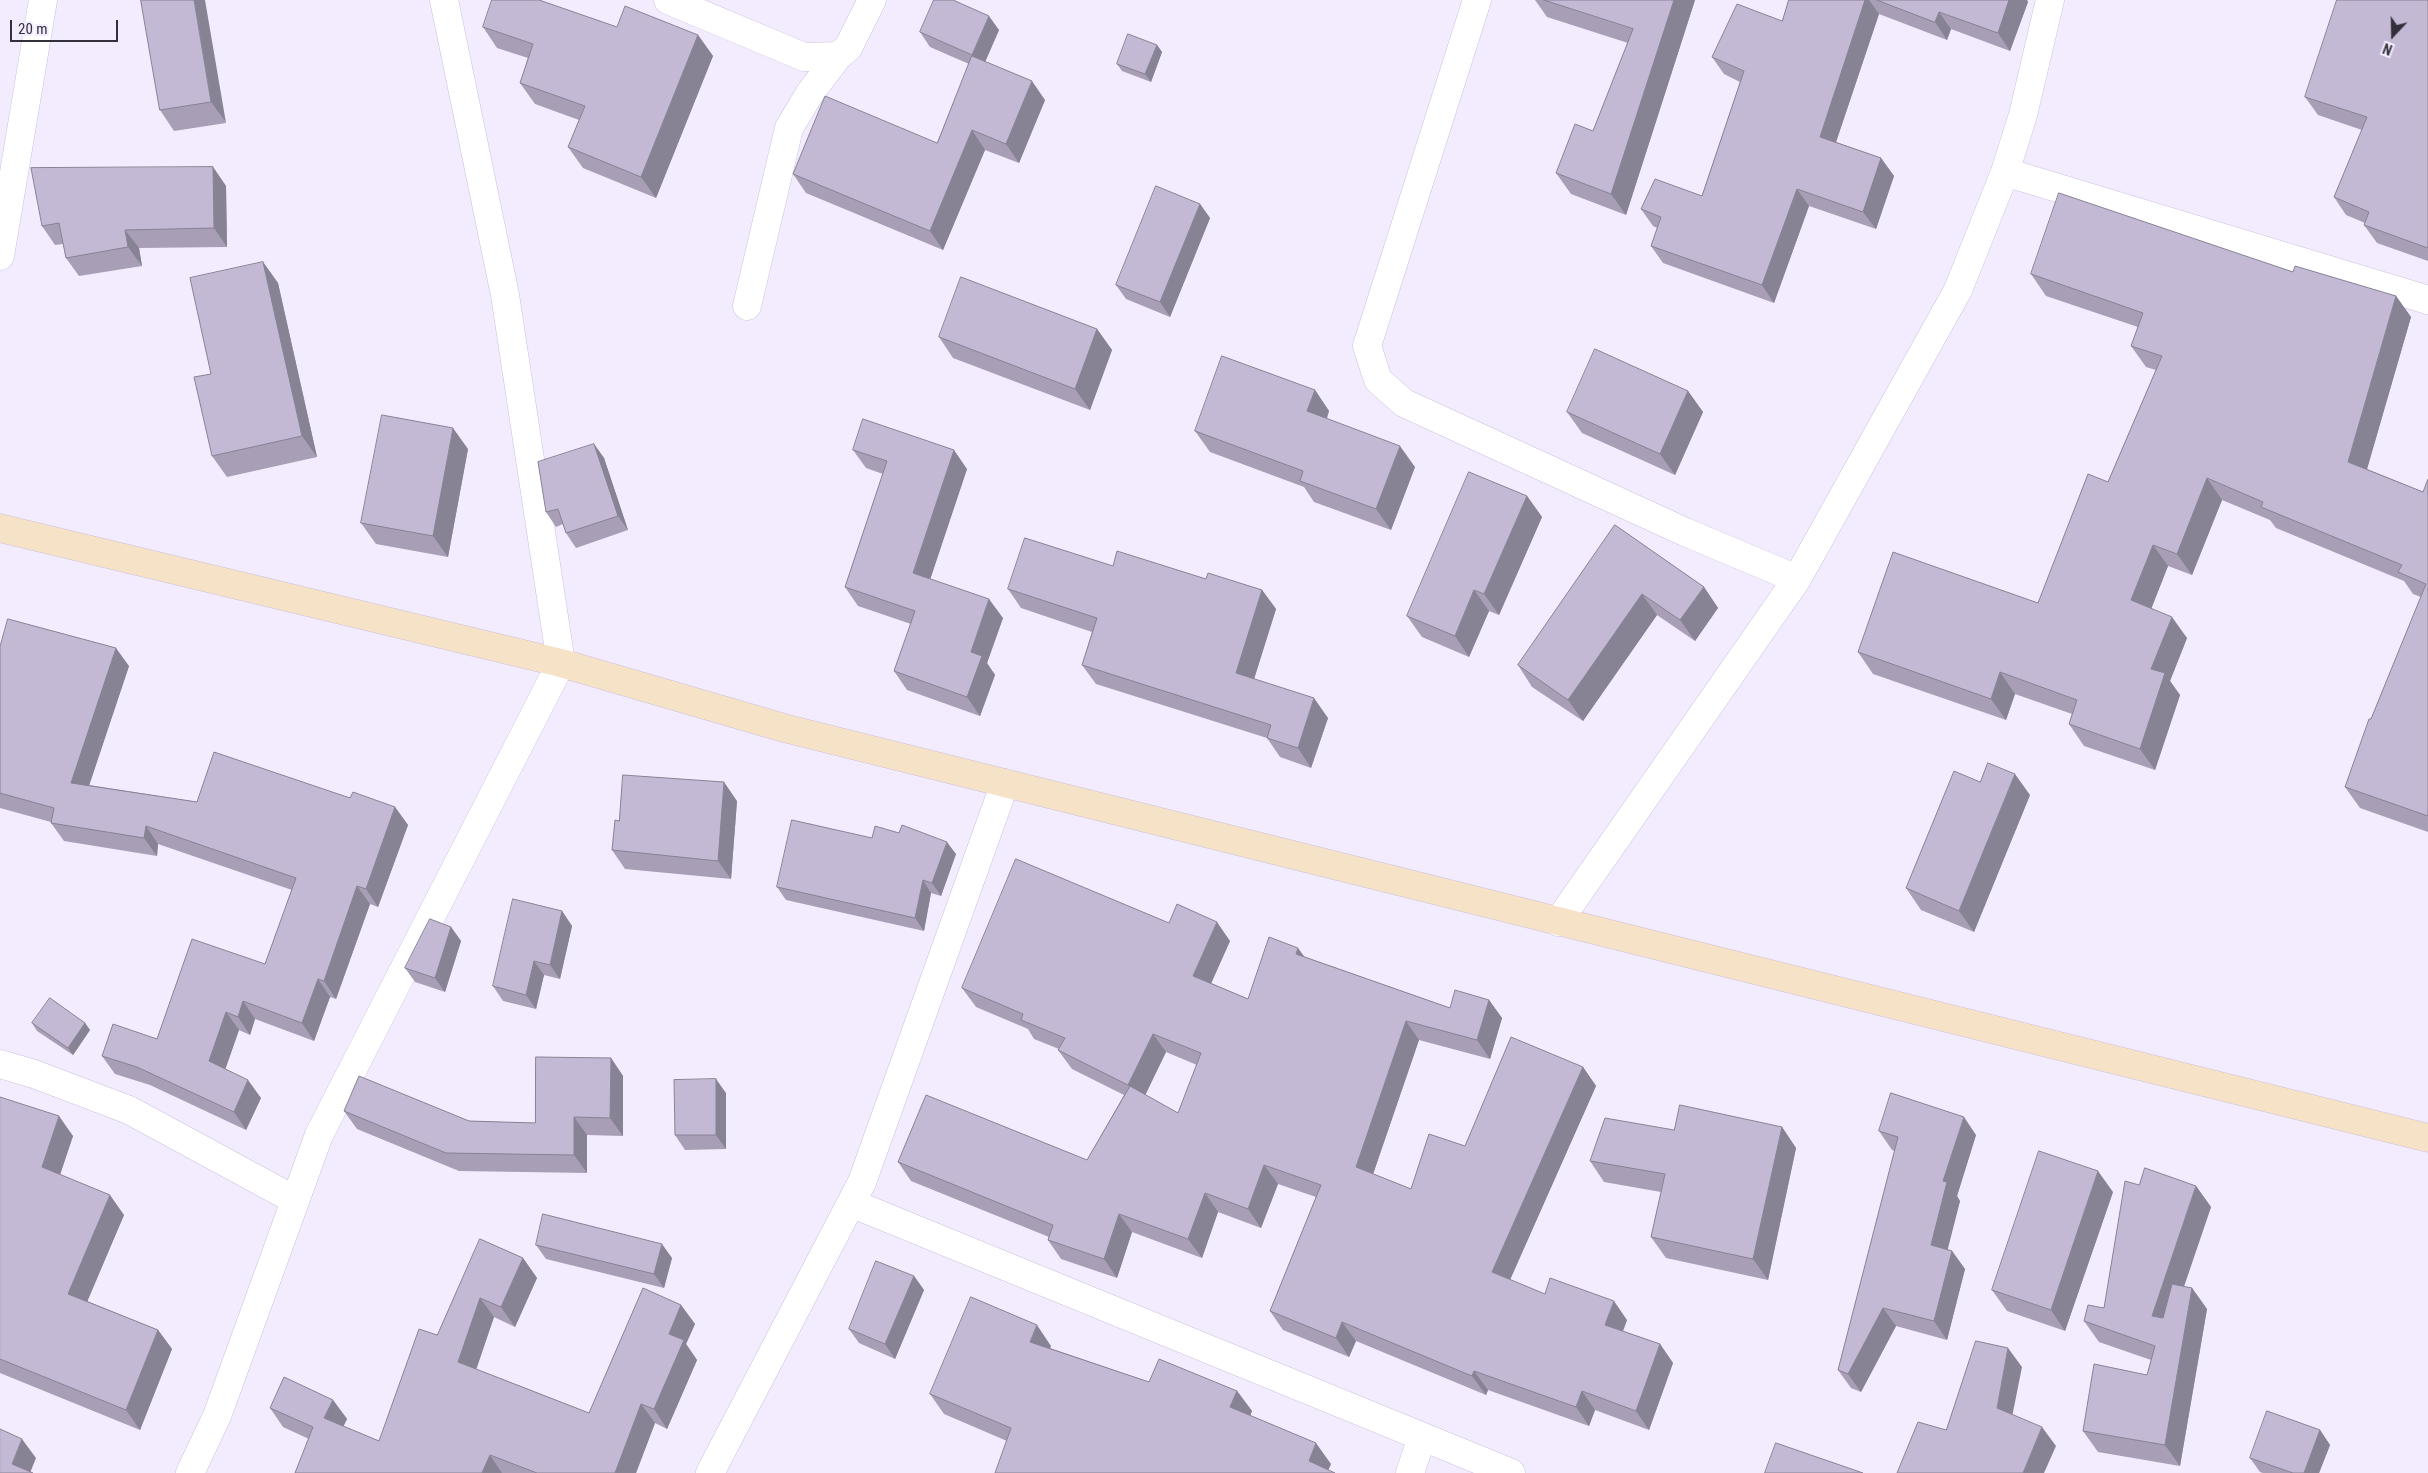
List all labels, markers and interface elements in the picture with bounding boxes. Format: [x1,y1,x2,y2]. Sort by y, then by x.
scale bar [12,10,120,42]
north arrow [2368,10,2418,60]
text: 20 m [18,20,48,38]
text: N [2381,40,2395,58]

